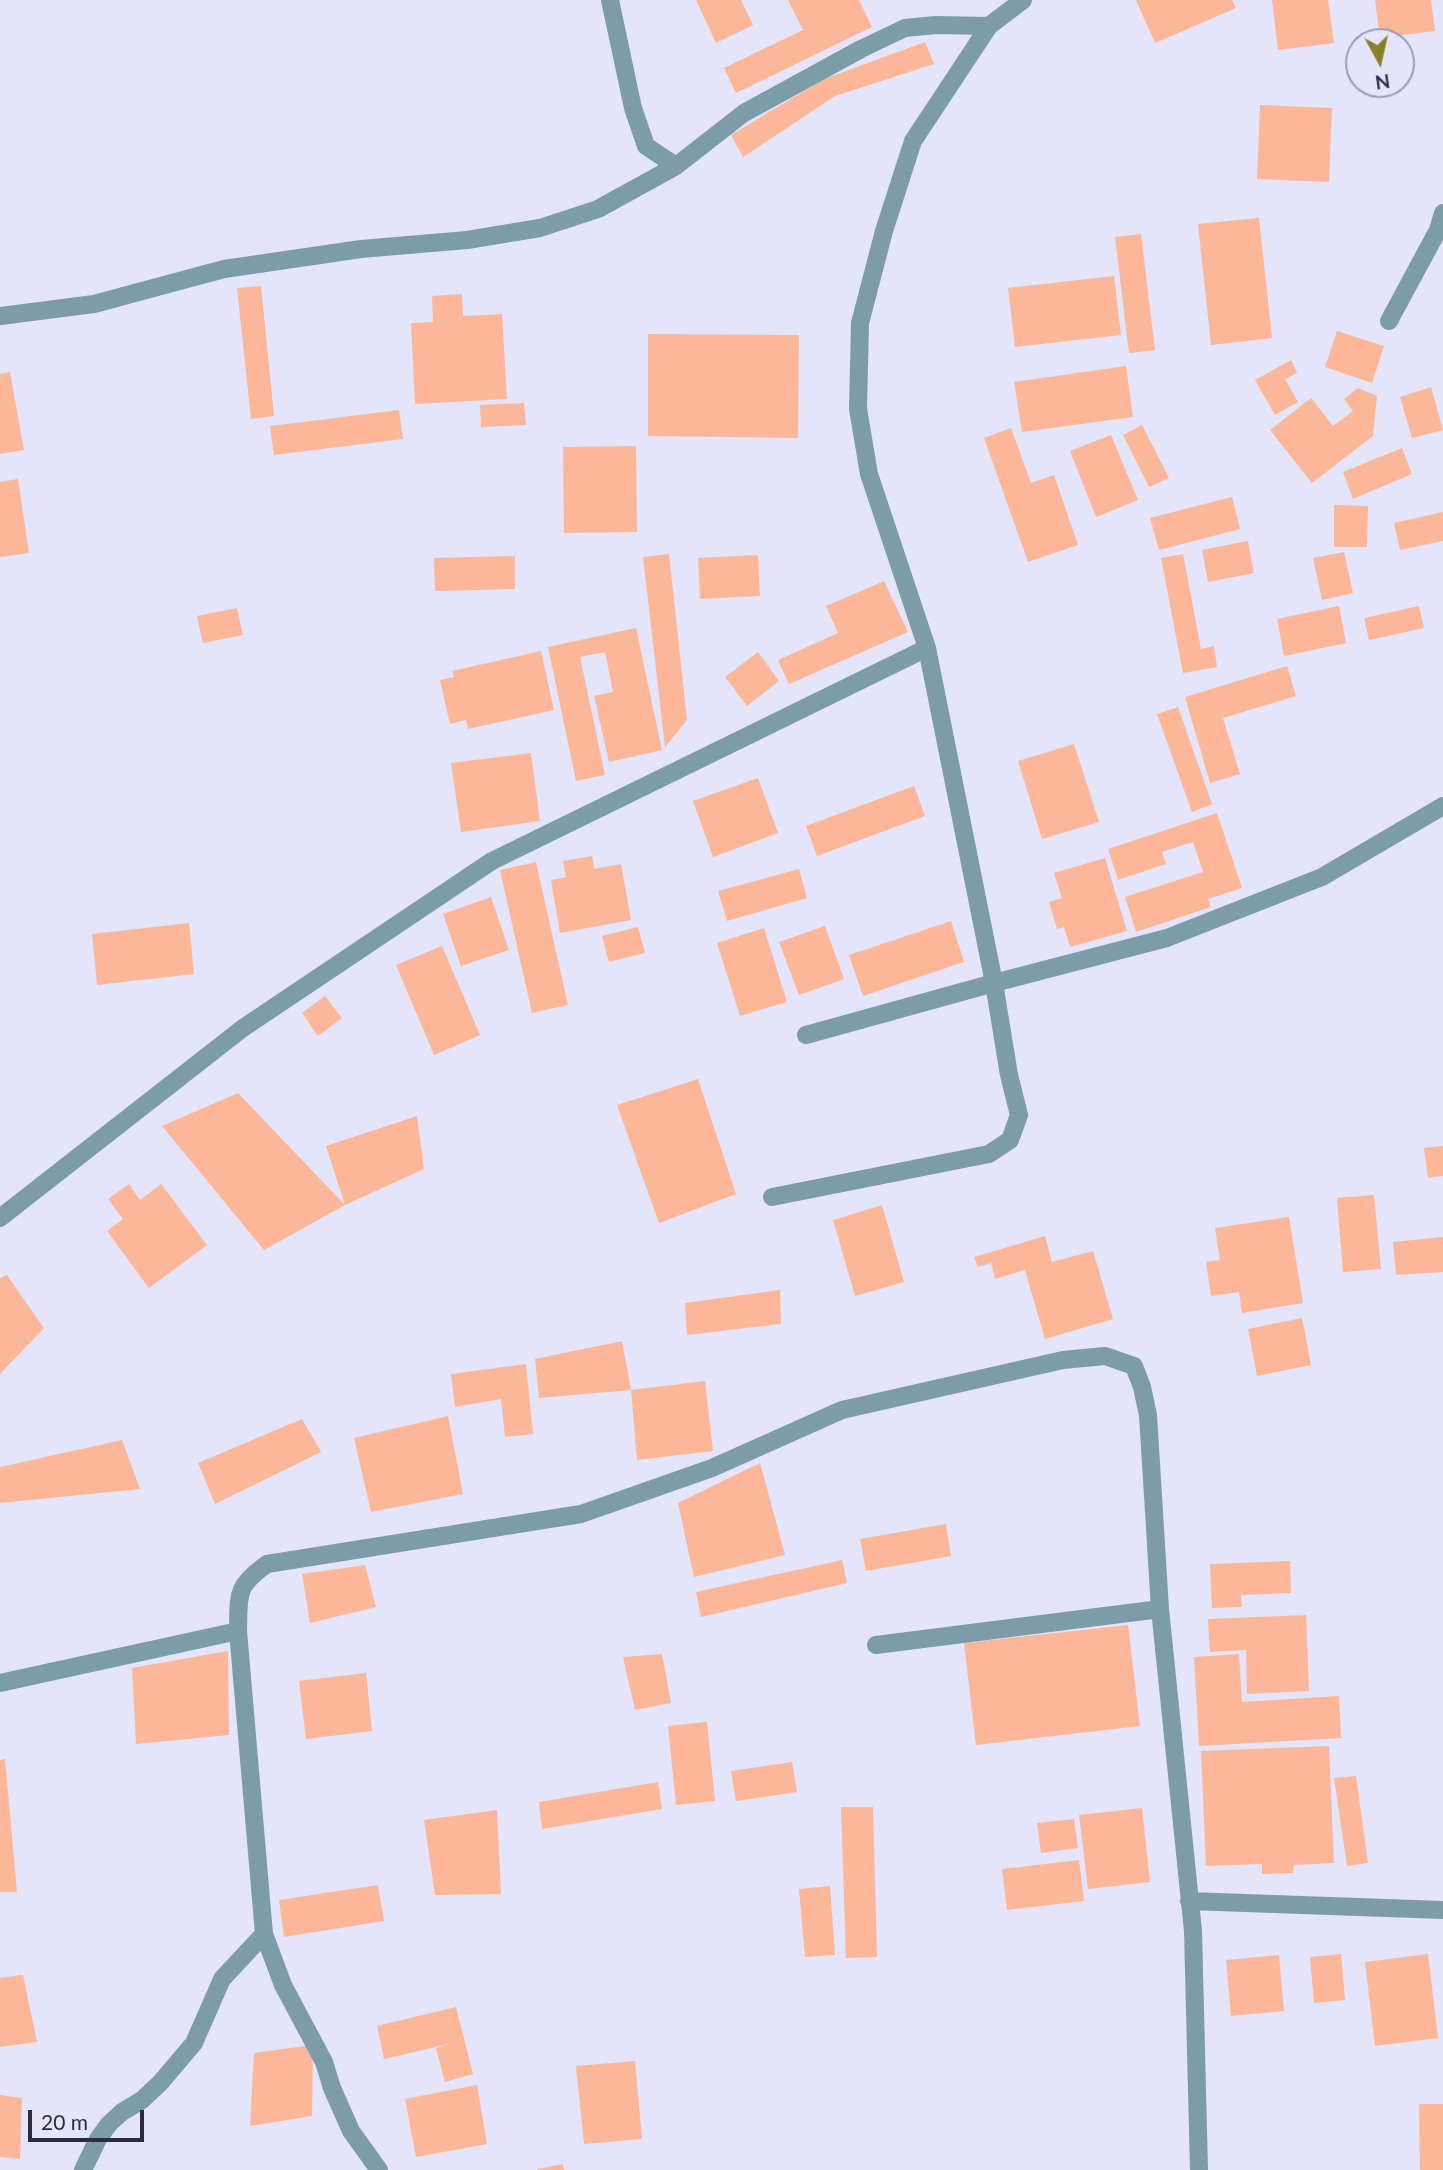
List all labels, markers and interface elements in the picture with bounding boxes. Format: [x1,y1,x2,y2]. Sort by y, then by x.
north arrow [1345,28,1415,98]
text: N [1374,70,1392,95]
scale bar [32,2096,147,2140]
text: 20 m [41,2109,88,2134]

